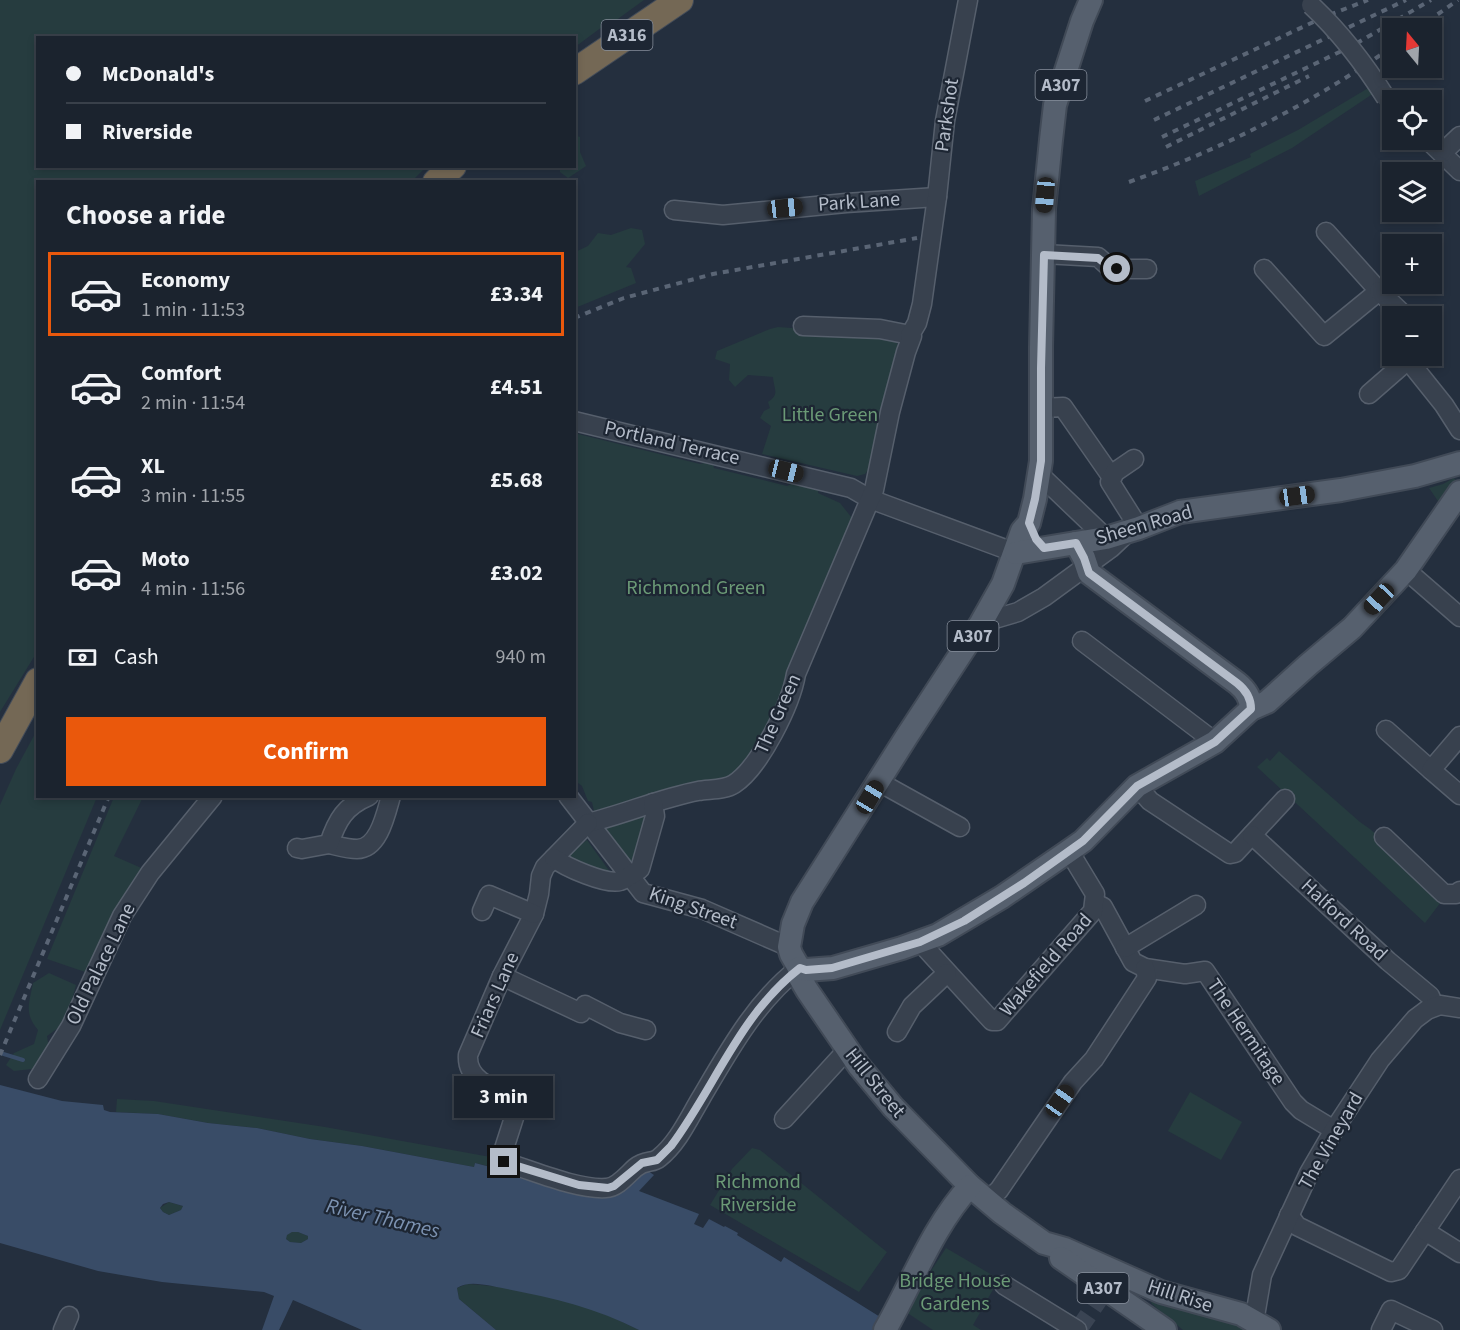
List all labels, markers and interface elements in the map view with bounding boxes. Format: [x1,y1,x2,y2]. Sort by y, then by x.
north arrow [1382,18,1442,78]
map controls [1382,18,1442,366]
road number: A316 [602,20,652,50]
text: McDonald's [102,58,214,90]
road number: A307 [1036,70,1086,100]
street label: Parkshot [928,76,966,154]
button: locate [1382,90,1442,150]
text: Riverside [102,116,193,148]
button: layers [1382,162,1442,222]
car [1034,176,1056,214]
street label: Park Lane [817,185,901,219]
text: Choose a ride [66,196,226,235]
car [766,197,804,219]
button: + [1382,234,1442,294]
route start [1103,255,1130,282]
text: Economy [141,264,230,296]
icon: car [69,267,123,321]
text: £3.34 [490,278,543,310]
text: 1 min · 11:53 [141,296,245,324]
button: − [1382,306,1442,366]
text: Comfort [141,357,222,389]
icon: car [69,360,123,414]
text: £4.51 [490,371,543,403]
text: 2 min · 11:54 [141,389,245,417]
park label: Little Green [782,401,878,429]
street label: Portland Terrace [602,414,742,472]
text: XL [141,450,165,482]
icon: car [69,453,123,507]
car [766,458,806,484]
text: £5.68 [490,464,543,496]
text: 3 min · 11:55 [141,482,245,510]
car [1278,485,1316,507]
street label: Sheen Road [1092,498,1196,552]
text: Moto [141,543,190,575]
icon: car [69,546,123,600]
text: £3.02 [490,557,543,589]
park label: Richmond Green [626,574,766,602]
text: 4 min · 11:56 [141,575,245,603]
car [1360,580,1398,618]
road number: A307 [948,621,998,651]
icon: cash [66,641,99,674]
text: Cash [114,641,159,673]
text: 940 m [496,643,546,671]
street label: The Green [748,669,808,759]
button: Confirm [66,717,546,786]
car [853,777,887,817]
street label: Halford Road [1294,872,1394,968]
street label: King Street [645,880,741,936]
street label: Old Palace Lane [59,898,143,1030]
street label: Wakefield Road [993,907,1099,1023]
street label: Friars Lane [464,948,526,1042]
street label: The Hermitage [1200,973,1292,1091]
street label: Hill Street [838,1042,912,1124]
callout: 3 min [454,1075,554,1117]
car [1042,1081,1078,1121]
text: 3 min [479,1083,528,1111]
street label: The Vineyard [1292,1087,1370,1195]
route end [490,1148,517,1175]
park label: Richmond Riverside [715,1168,801,1219]
water label: River Thames [323,1190,443,1246]
park label: Bridge House Gardens [899,1267,1011,1318]
street label: Hill Rise [1144,1272,1216,1320]
road number: A307 [1078,1273,1128,1303]

